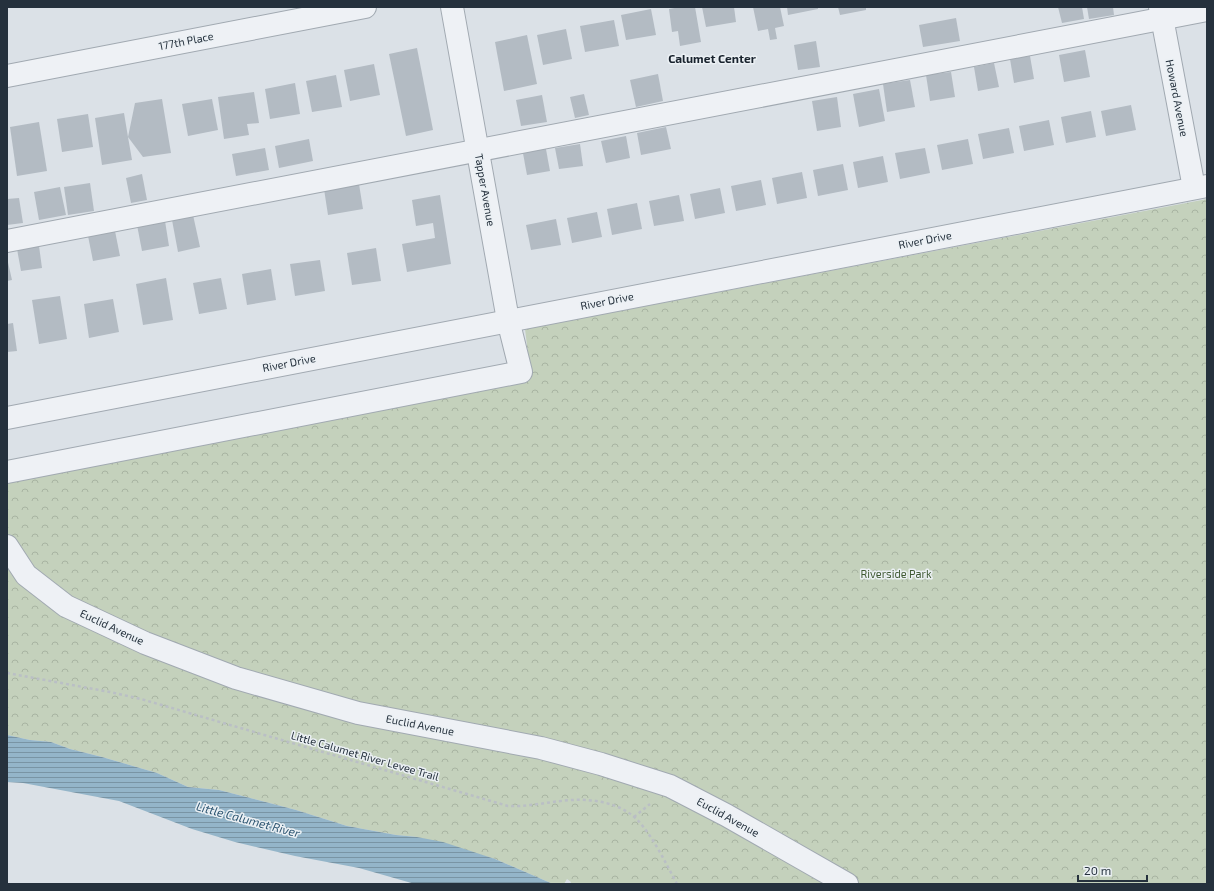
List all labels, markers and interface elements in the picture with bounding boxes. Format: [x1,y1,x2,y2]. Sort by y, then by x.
street label: 177th Place [157,29,215,52]
district label: Calumet Center [668,51,756,65]
street label: Howard Avenue [1164,58,1191,138]
street label: Tapper Avenue [473,153,498,227]
street label: River Drive [897,228,953,251]
street label: River Drive [579,289,635,312]
street label: River Drive [261,351,317,374]
park label: Riverside Park [860,567,932,580]
street label: Euclid Avenue [78,606,146,647]
street label: Euclid Avenue [385,712,455,738]
street label: Little Calumet River Levee Trail [290,728,441,783]
street label: Euclid Avenue [695,794,762,839]
water label: Little Calumet River [195,798,302,840]
scale bar [1078,857,1147,883]
text: 20 m [1084,863,1111,877]

